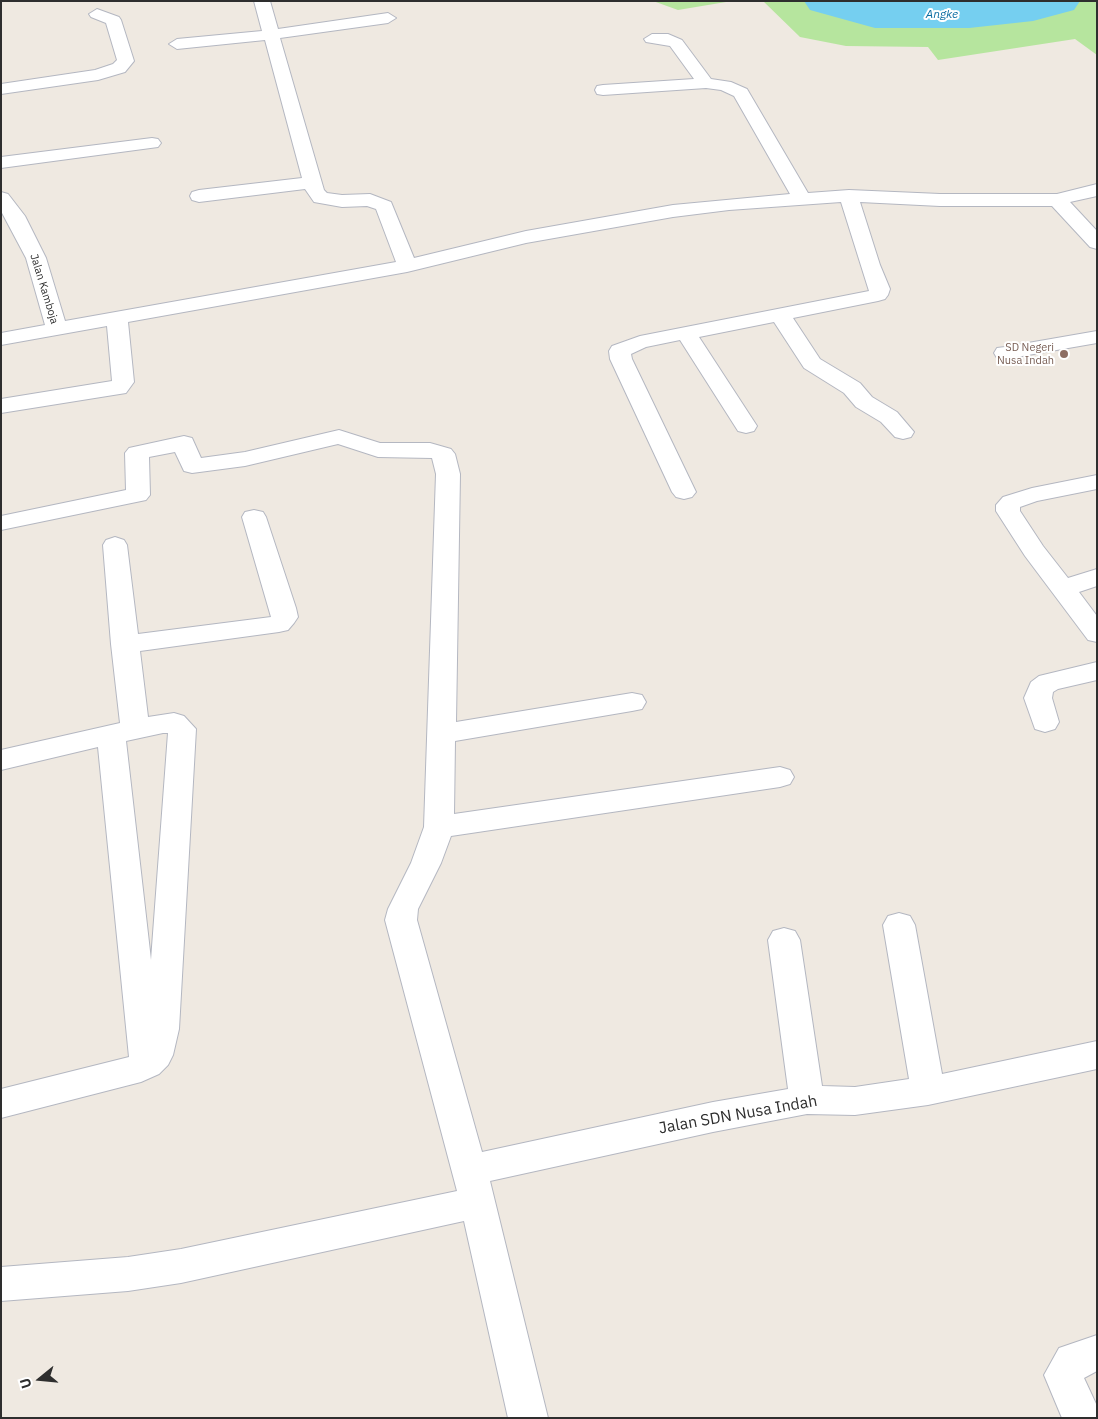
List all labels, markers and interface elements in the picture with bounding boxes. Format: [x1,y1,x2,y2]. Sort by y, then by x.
water label: Angke [926,8,958,22]
street label: Jalan Kamboja [27,252,61,326]
place label: SD Negeri Nusa Indah [997,341,1054,367]
marker: SD Negeri Nusa Indah [1058,348,1070,360]
street label: Jalan SDN Nusa Indah [657,1092,819,1138]
north arrow [15,1354,65,1404]
text: U [16,1376,36,1391]

